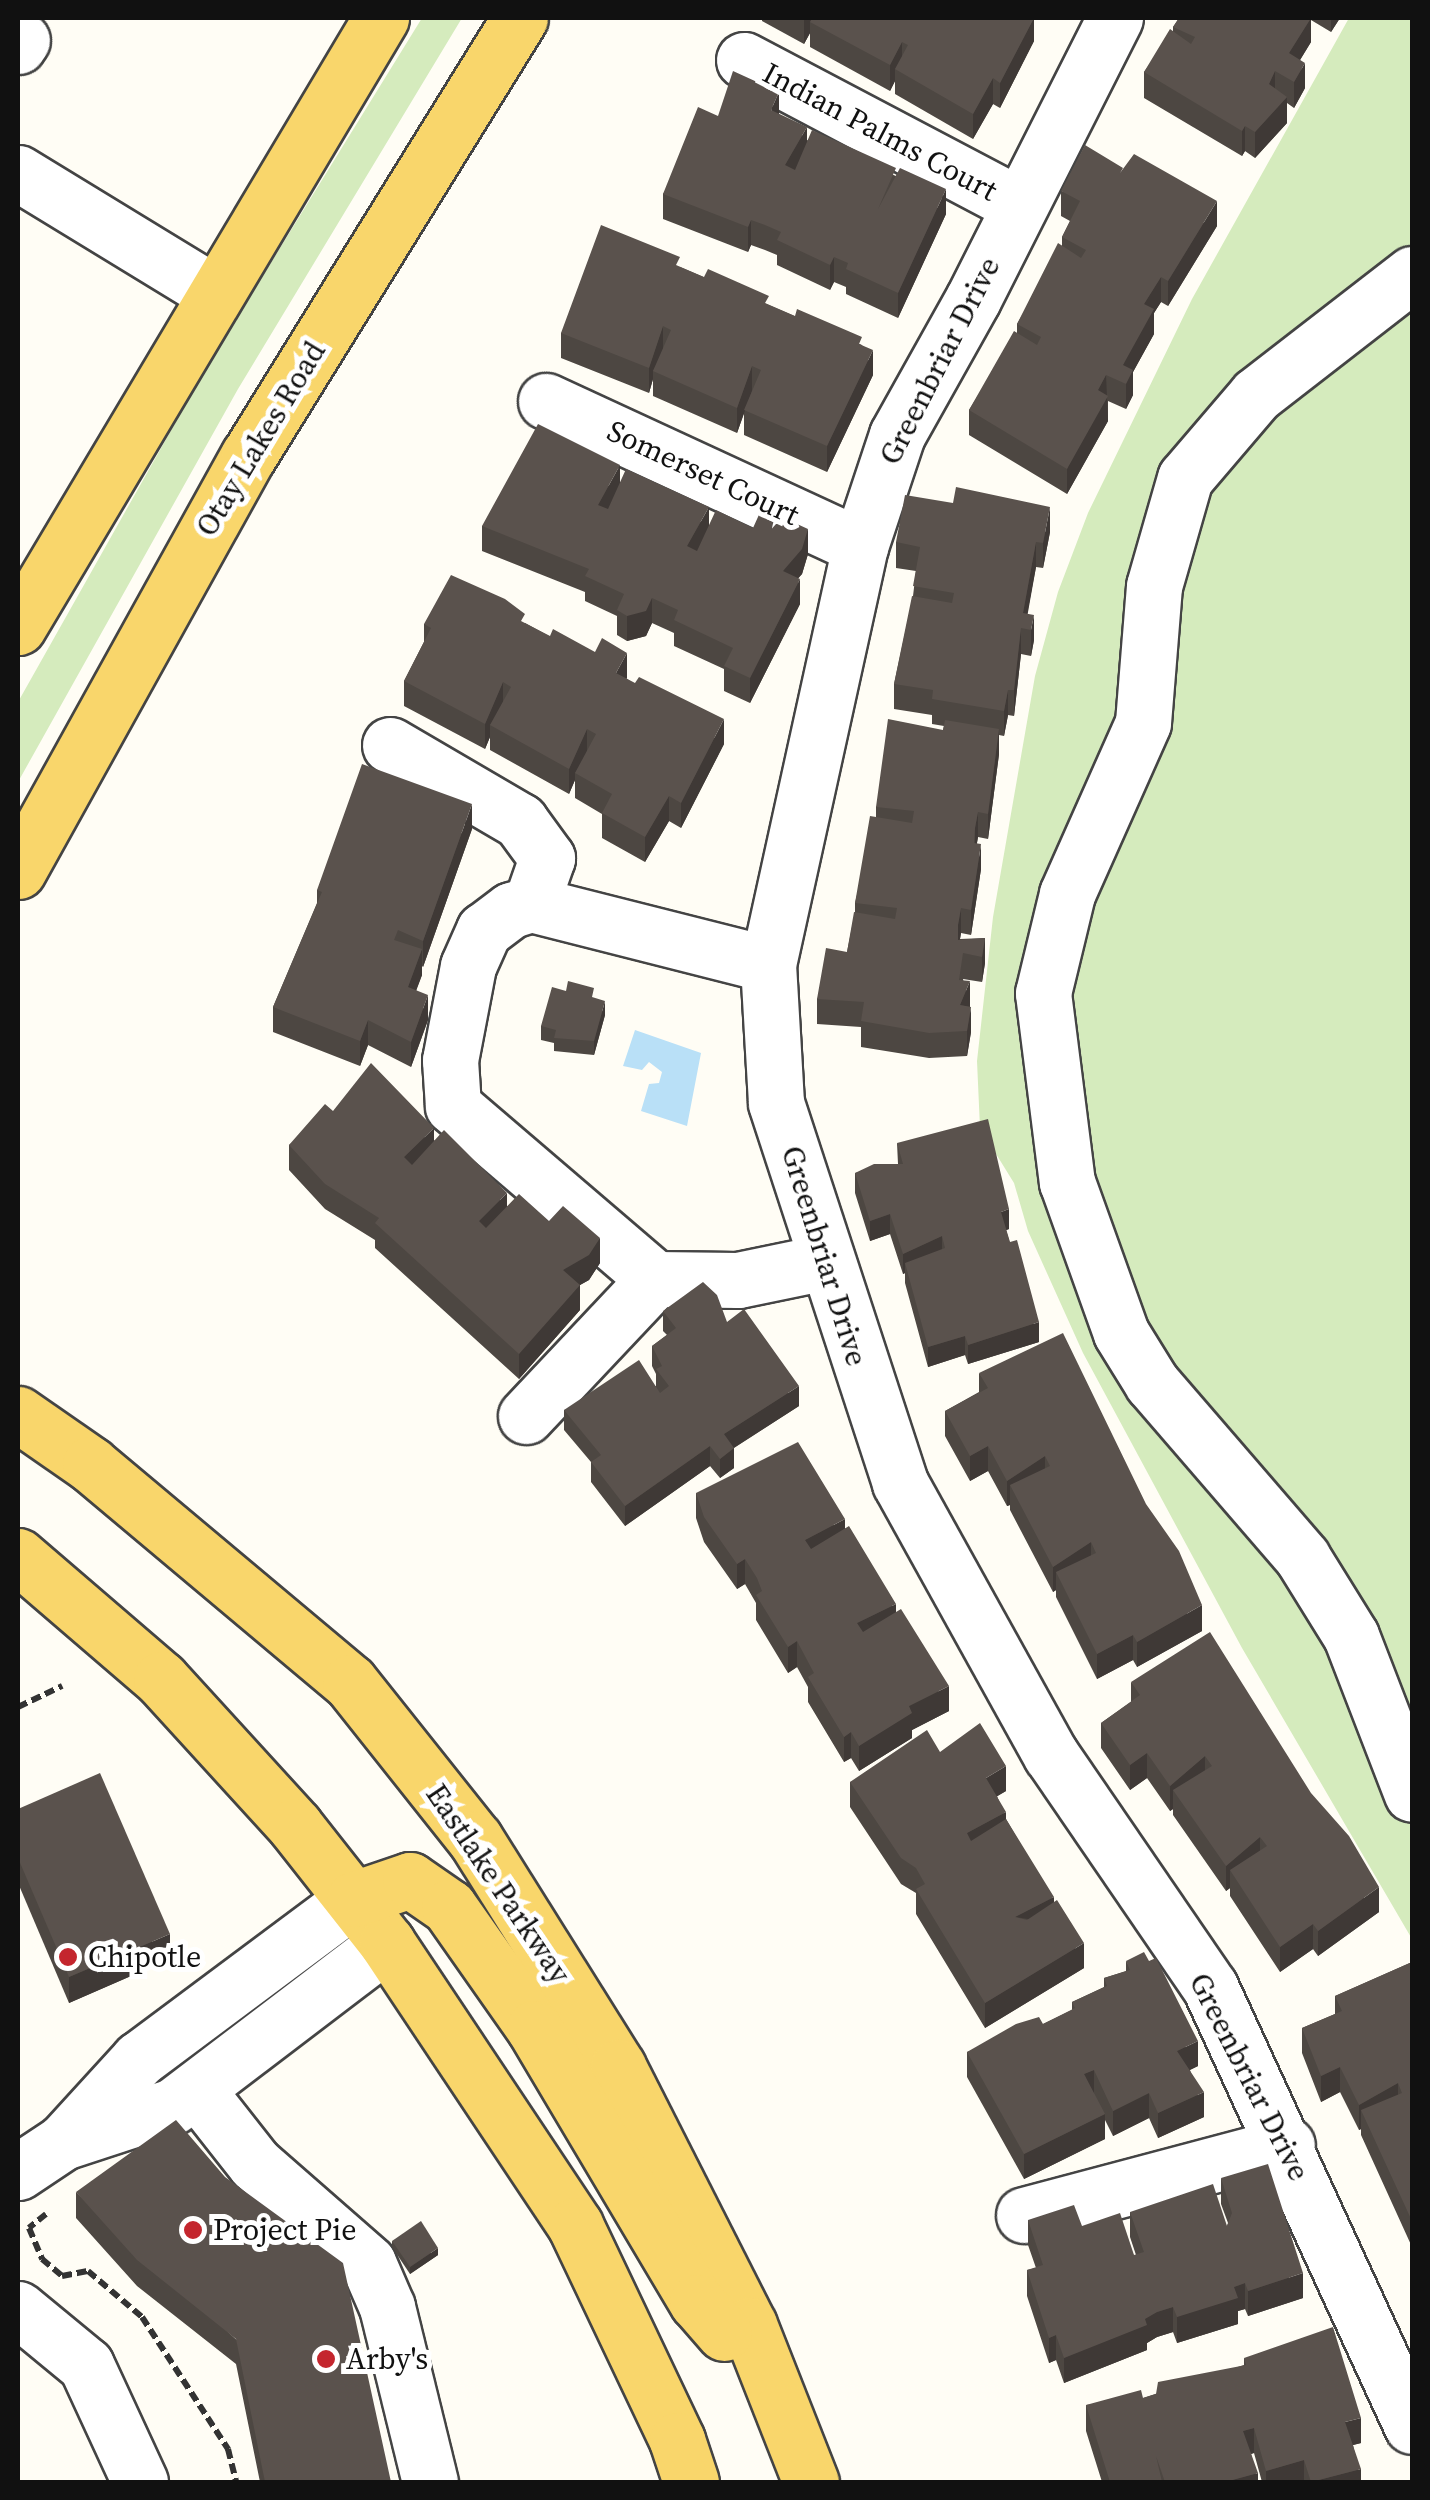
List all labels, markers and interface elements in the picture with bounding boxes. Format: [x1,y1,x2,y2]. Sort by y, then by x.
street label: Indian Palms Court [757,55,1003,209]
street label: Greenbriar Drive [872,251,1008,471]
street label: Otay Lakes Road [189,335,333,543]
street label: Somerset Court [601,413,805,533]
street label: Greenbriar Drive [774,1142,874,1370]
street label: Eastlake Parkway [418,1778,578,1990]
place label: Chipotle [88,1939,201,1975]
marker: Chipotle [57,1946,79,1968]
street label: Greenbriar Drive [1181,1967,1317,2187]
place label: Project Pie [213,2212,356,2248]
marker: Project Pie [182,2219,204,2241]
place label: Arby's [346,2341,428,2377]
marker: Arby's [315,2348,337,2370]

